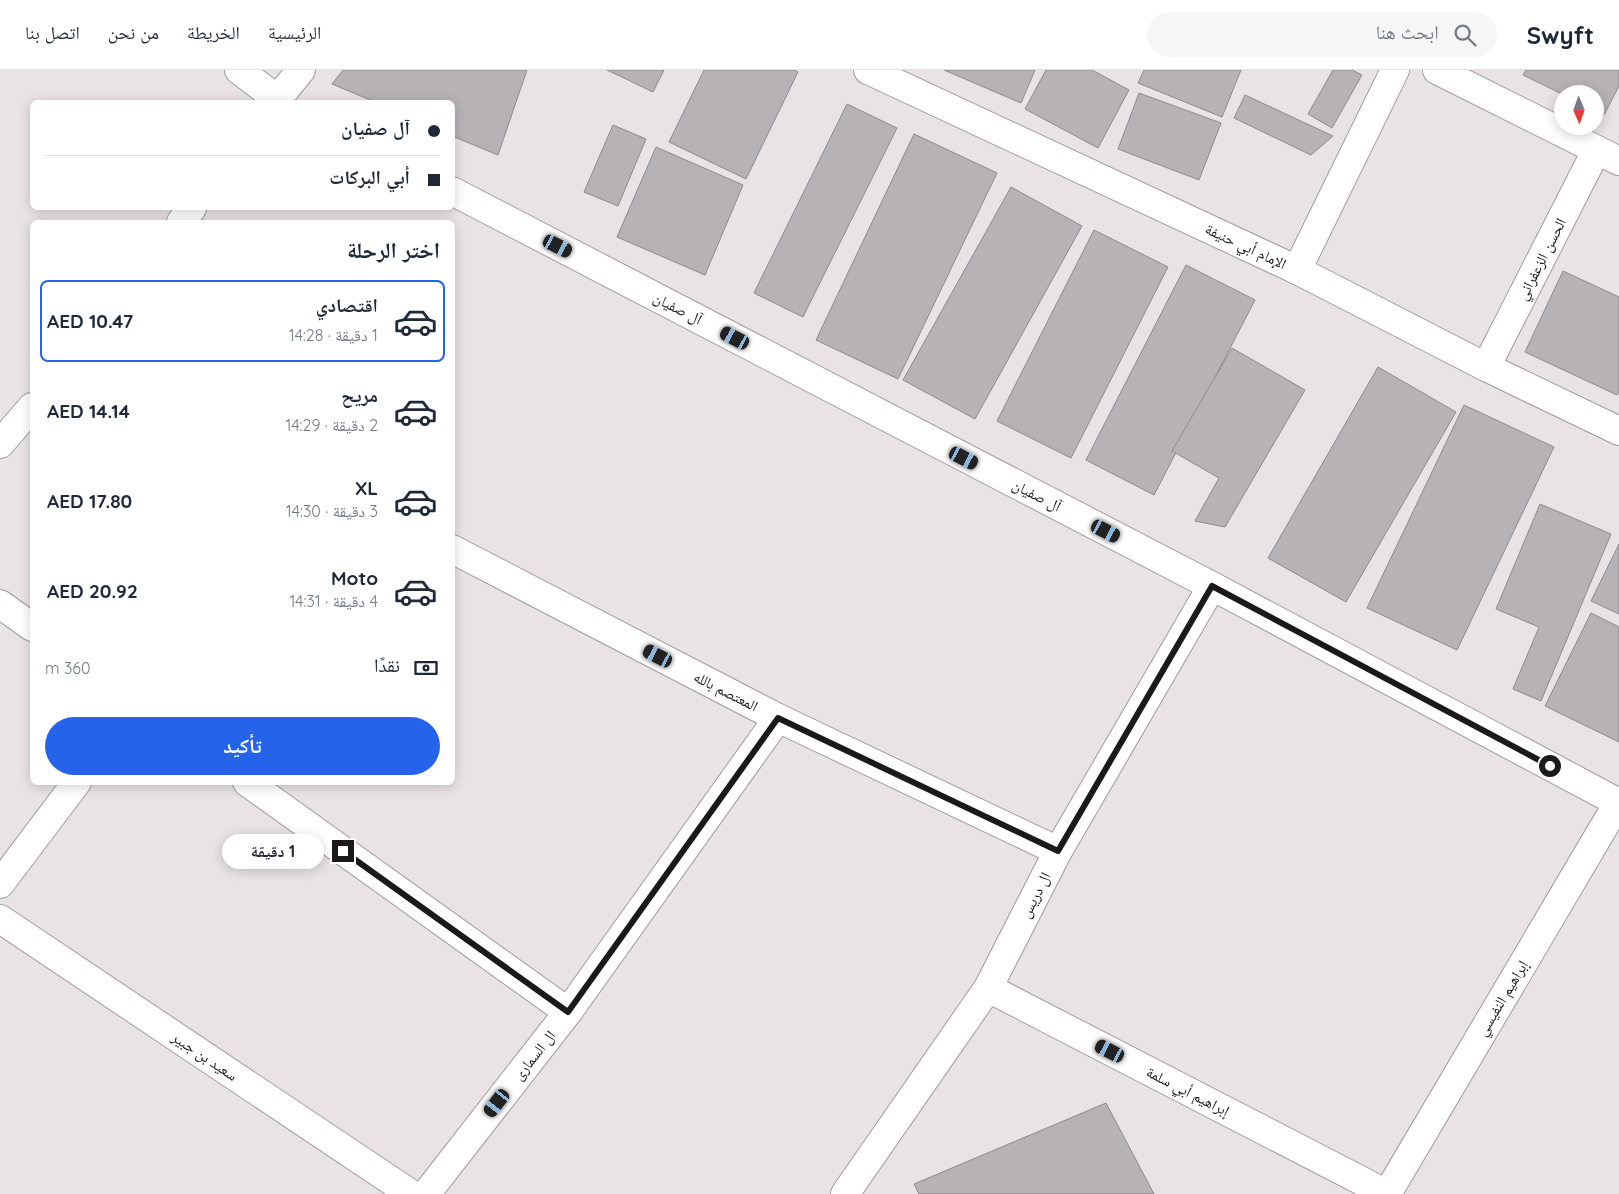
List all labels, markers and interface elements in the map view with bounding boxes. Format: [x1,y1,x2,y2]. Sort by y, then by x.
search box [1147,12,1497,57]
text: ابحث هنا [1376,20,1439,44]
text: Swyft [1527,20,1594,50]
text: اتصل بنا [25,21,80,44]
text: من نحن [108,21,159,44]
text: الخريطة [187,21,240,44]
text: الرئيسية [268,21,321,44]
icon: search [1451,21,1479,49]
north arrow [1554,85,1604,135]
map controls [1554,85,1604,135]
text: آل صفيان [341,116,410,140]
text: أبي البركات [329,165,410,189]
street label: الحسن الزعفراني [1512,215,1572,305]
street label: الإمام أبي حنيفة [1201,219,1290,276]
car [541,233,574,259]
text: اختر الرحلة [347,236,440,264]
street label: آل صفيان [650,288,707,330]
text: اقتصادي [316,293,378,317]
icon: car [393,299,438,344]
text: AED 10.47 [47,309,133,333]
car [718,324,751,352]
text: 1 دقيقة · 14:28 [289,325,378,345]
text: مريح [341,383,378,407]
icon: car [393,389,438,434]
text: AED 14.14 [47,399,130,423]
text: 2 دقيقة · 14:29 [285,415,378,435]
car [947,445,980,471]
street label: آل صفيان [1009,475,1066,517]
text: XL [355,476,378,500]
icon: car [393,479,438,524]
text: AED 17.80 [47,489,132,513]
text: 3 دقيقة · 14:30 [286,501,378,521]
car [1089,518,1122,544]
text: Moto [331,566,378,590]
icon: car [393,569,438,614]
text: AED 20.92 [47,579,138,603]
text: 4 دقيقة · 14:31 [289,591,378,611]
car [641,643,674,669]
text: نقدًا [374,653,400,677]
icon: cash [412,654,440,682]
text: 360 m [45,658,90,678]
street label: المعتصم بالله [690,667,761,716]
button: تأكيد [45,717,440,775]
route start [1539,755,1561,777]
callout: 1 دقيقة [223,834,326,868]
route end [332,840,354,862]
text: 1 دقيقة [251,841,295,861]
street label: ال دريس [1015,869,1055,922]
street label: إبراهيم النفيسي [1472,956,1535,1041]
street label: ال السمارى [509,1026,560,1084]
street label: سعيد بن جبير [167,1027,242,1086]
car [1093,1038,1126,1064]
street label: إبراهيم أبي سلمة [1142,1062,1233,1123]
car [481,1087,512,1119]

